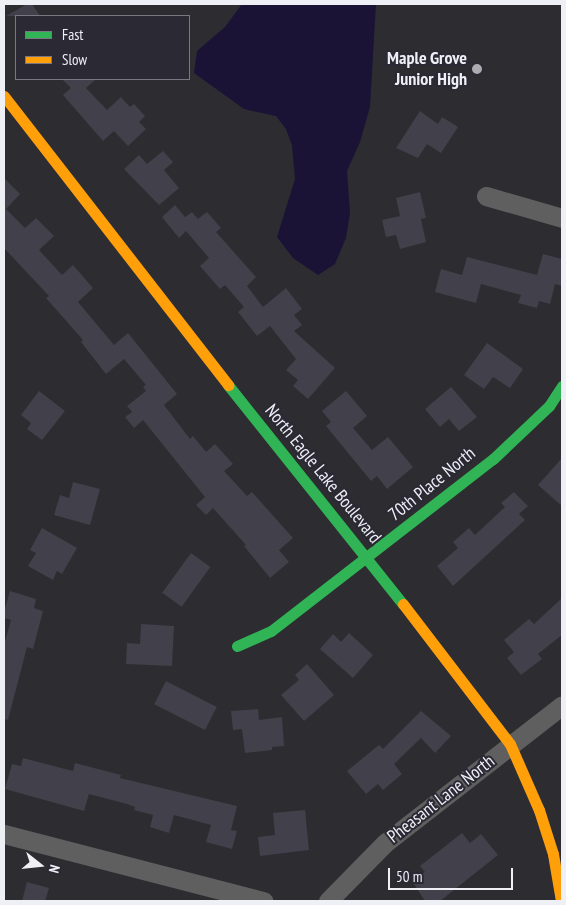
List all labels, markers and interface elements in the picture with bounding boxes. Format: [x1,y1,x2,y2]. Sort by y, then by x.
legend [15,15,190,80]
text: Fast [62,25,83,44]
place label: Maple Grove Junior High [387,48,467,90]
text: Slow [62,50,87,69]
marker: Maple Grove Junior High [471,63,483,75]
street label: North Eagle Lake Boulevard [260,400,386,548]
street label: 70th Place North [384,442,480,526]
street label: Pheasant Lane North [383,751,499,847]
north arrow [15,840,65,890]
scale bar [391,858,516,890]
text: N [45,863,64,875]
text: 50 m [396,867,422,886]

